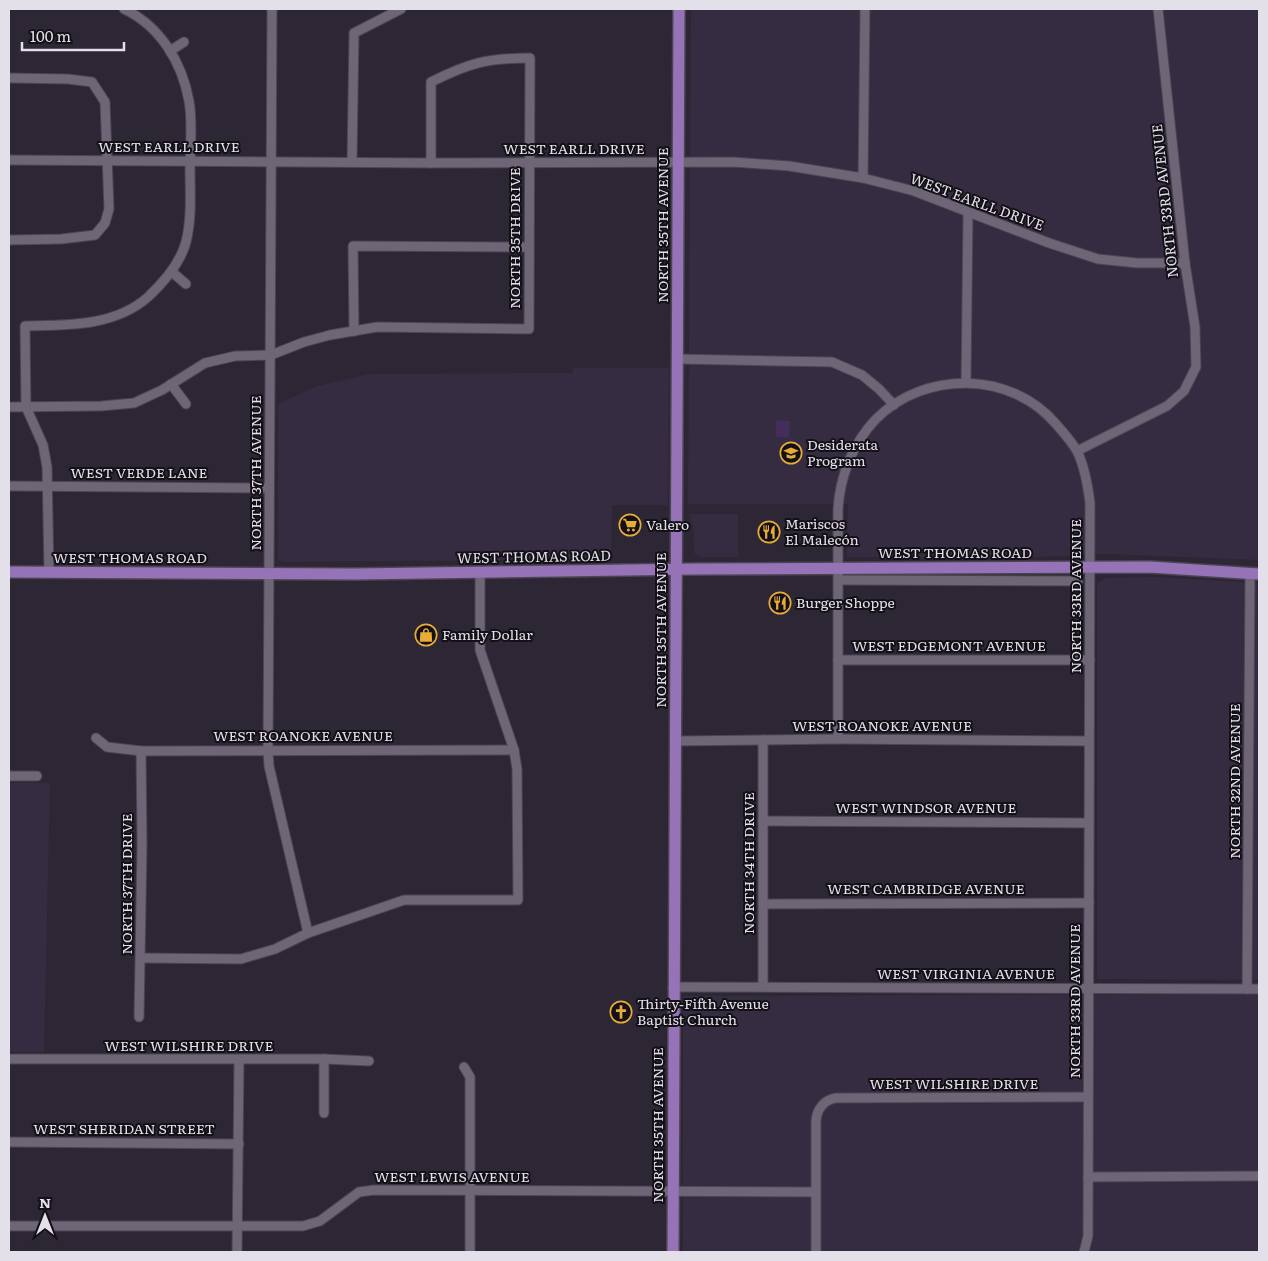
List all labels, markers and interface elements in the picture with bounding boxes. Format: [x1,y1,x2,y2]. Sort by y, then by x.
scale bar [22,20,125,52]
text: 100 m [30,24,71,47]
street label: NORTH 33RD AVENUE [1146,123,1182,279]
street label: WEST EARLL DRIVE [98,136,240,156]
street label: WEST EARLL DRIVE [503,138,645,158]
street label: NORTH 35TH AVENUE [652,147,672,303]
street label: NORTH 35TH DRIVE [504,167,524,309]
street label: WEST EARLL DRIVE [908,168,1047,235]
street label: NORTH 37TH AVENUE [245,395,265,551]
place label: Desiderata Program [807,434,879,470]
school or university icon: Desiderata Program [779,441,803,465]
street label: WEST VERDE LANE [70,462,208,482]
supermarket icon: Valero [618,513,642,537]
place label: Mariscos El Malecón [785,513,859,549]
place label: Valero [646,514,689,534]
street label: NORTH 33RD AVENUE [1065,519,1085,673]
restaurant icon: Mariscos El Malecón [757,520,781,544]
street label: WEST THOMAS ROAD [878,542,1032,562]
street label: WEST THOMAS ROAD [457,545,611,567]
street label: WEST THOMAS ROAD [53,547,207,567]
street label: NORTH 35TH AVENUE [650,552,670,708]
restaurant icon: Burger Shoppe [768,591,792,615]
place label: Burger Shoppe [796,592,895,612]
shop icon: Family Dollar [414,623,438,647]
place label: Family Dollar [442,624,533,644]
street label: WEST EDGEMONT AVENUE [852,635,1046,655]
street label: NORTH 32ND AVENUE [1224,703,1244,859]
street label: WEST ROANOKE AVENUE [792,715,972,735]
street label: WEST ROANOKE AVENUE [213,725,393,745]
street label: NORTH 34TH DRIVE [738,792,758,934]
street label: WEST WINDSOR AVENUE [836,797,1016,817]
street label: NORTH 37TH DRIVE [116,813,136,955]
street label: WEST CAMBRIDGE AVENUE [827,878,1025,898]
street label: NORTH 33RD AVENUE [1064,924,1084,1078]
street label: WEST VIRGINIA AVENUE [877,963,1055,983]
place label: Thirty-Fifth Avenue Baptist Church [637,993,769,1029]
church icon: Thirty-Fifth Avenue Baptist Church [609,1000,633,1024]
street label: WEST WILSHIRE DRIVE [105,1035,273,1055]
street label: NORTH 35TH AVENUE [647,1047,667,1203]
street label: WEST WILSHIRE DRIVE [870,1073,1038,1093]
street label: WEST SHERIDAN STREET [33,1118,215,1138]
street label: WEST LEWIS AVENUE [374,1166,530,1186]
north arrow [20,1191,70,1241]
text: N [39,1192,51,1212]

